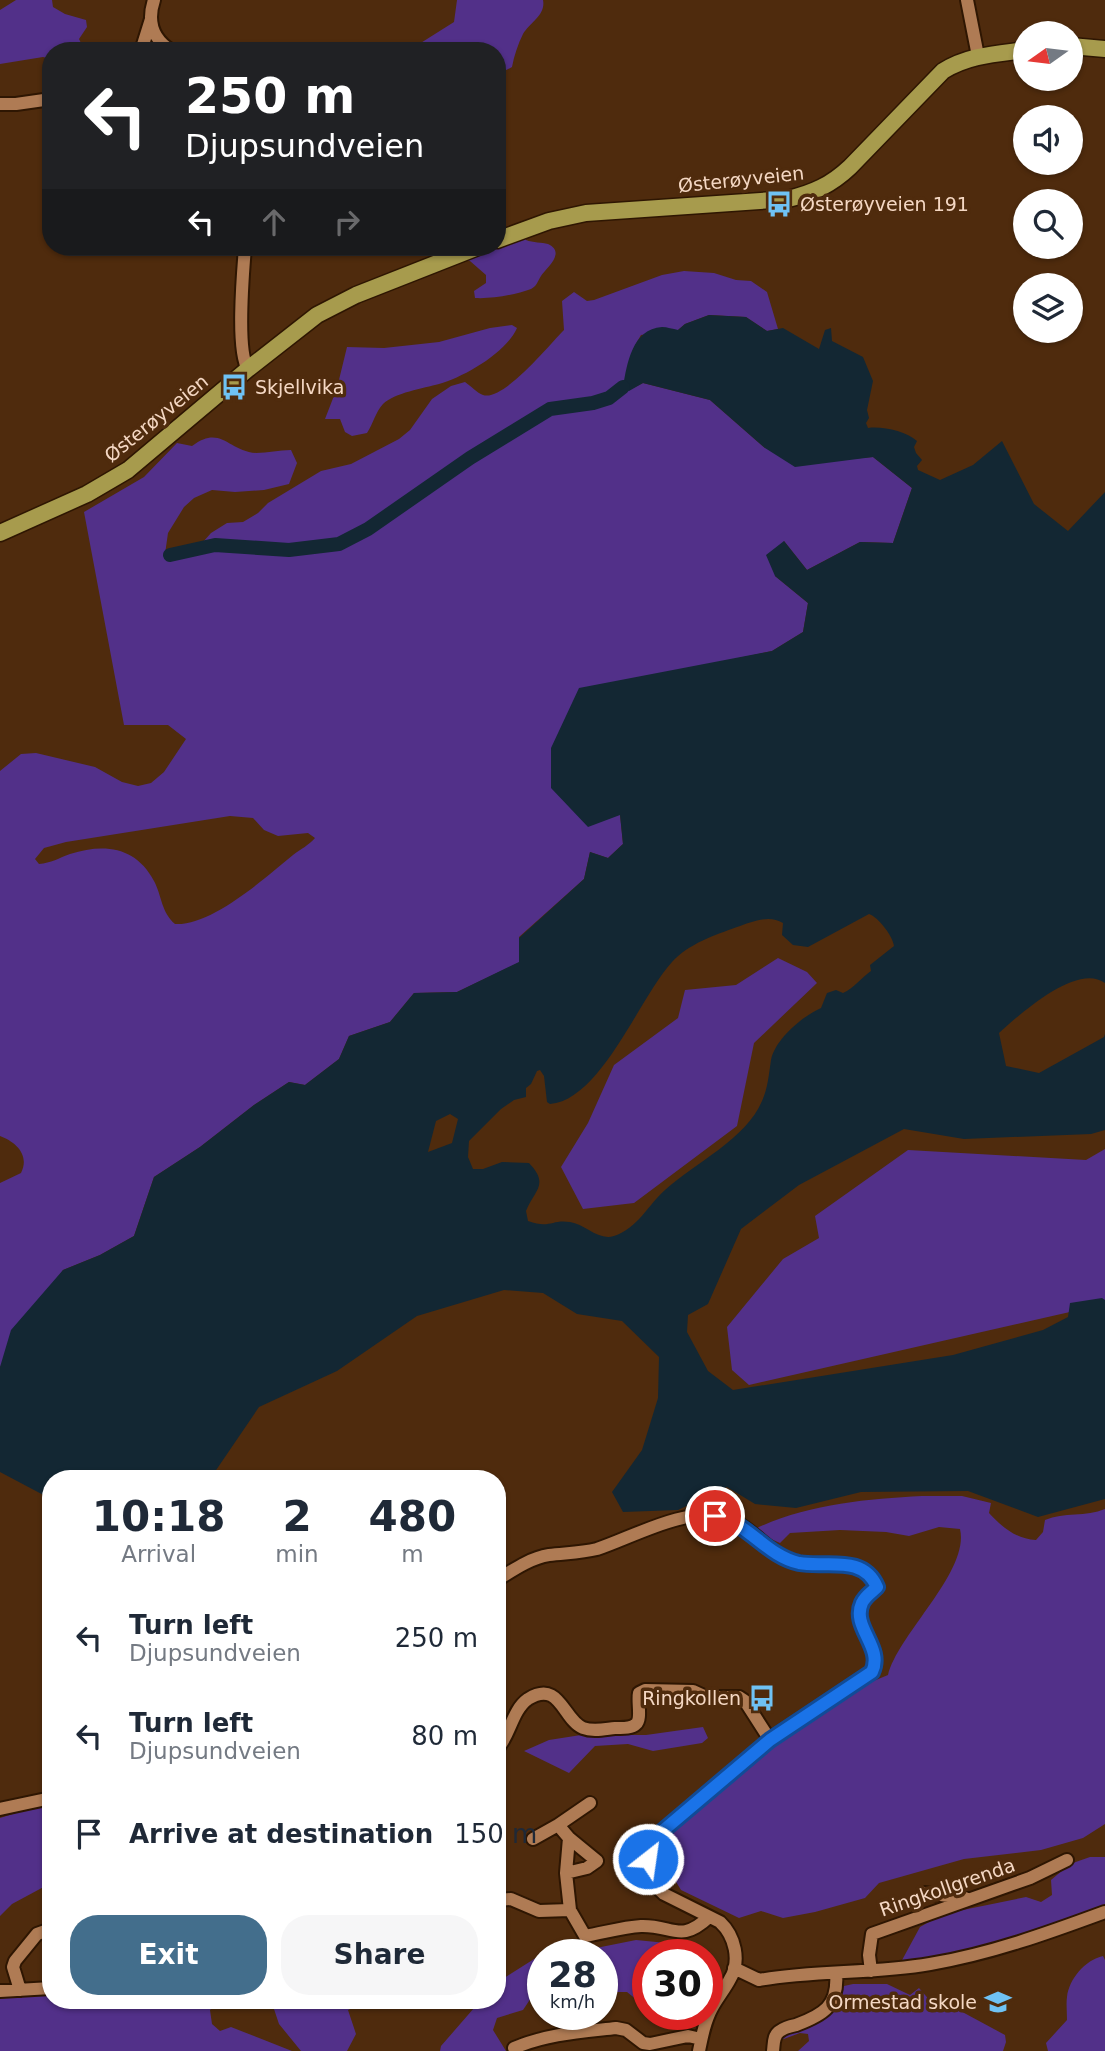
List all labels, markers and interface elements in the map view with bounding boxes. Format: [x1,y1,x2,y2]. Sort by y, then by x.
north arrow [1013,21,1083,91]
map controls [1013,21,1083,343]
text: 250 m [185,68,355,125]
icon: left [70,70,161,161]
button: sound [1013,105,1083,175]
text: Djupsundveien [185,127,424,165]
street label: Østerøyveien [677,161,805,197]
bus stop icon: Østerøyveien 191 [764,189,794,219]
button: search [1013,189,1083,259]
place label: Østerøyveien 191 [800,193,969,215]
icon: left [182,203,220,241]
icon: ahead [255,203,293,241]
icon: right [328,203,366,241]
button: layers [1013,273,1083,343]
street label: Østerøyveien [100,370,212,466]
bus stop icon: Skjellvika [219,372,249,402]
place label: Skjellvika [255,376,344,398]
pin [685,1486,745,1546]
text: 10:18 [92,1492,226,1541]
text: 2 [282,1492,312,1541]
text: 480 [369,1492,456,1541]
icon: arrive [696,1497,734,1535]
text: Arrival [121,1541,196,1567]
text: min [275,1541,319,1567]
text: m [401,1541,424,1567]
text: Turn left [129,1610,253,1640]
icon: left [70,1619,108,1657]
text: 250 m [395,1623,478,1653]
text: Djupsundveien [129,1640,301,1666]
bus stop icon: Ringkollen [747,1683,777,1713]
place label: Ringkollen [642,1687,741,1709]
text: Turn left [129,1708,253,1738]
icon: left [70,1717,108,1755]
text: 80 m [411,1721,478,1751]
text: Djupsundveien [129,1738,301,1764]
icon: arrive [70,1815,108,1853]
text: Arrive at destination [129,1819,433,1849]
text: 150 m [454,1819,537,1849]
position arrow [611,1822,685,1896]
street label: Ringkollgrenda [876,1853,1018,1921]
button: Exit [70,1915,267,1995]
button: Share [281,1915,478,1995]
speed limit sign: 30 [632,1939,723,2030]
text: 28 [548,1955,597,1995]
school or university icon: Ormestad skole [983,1987,1013,2017]
text: km/h [550,1991,595,2012]
place label: Ormestad skole [828,1991,977,2013]

